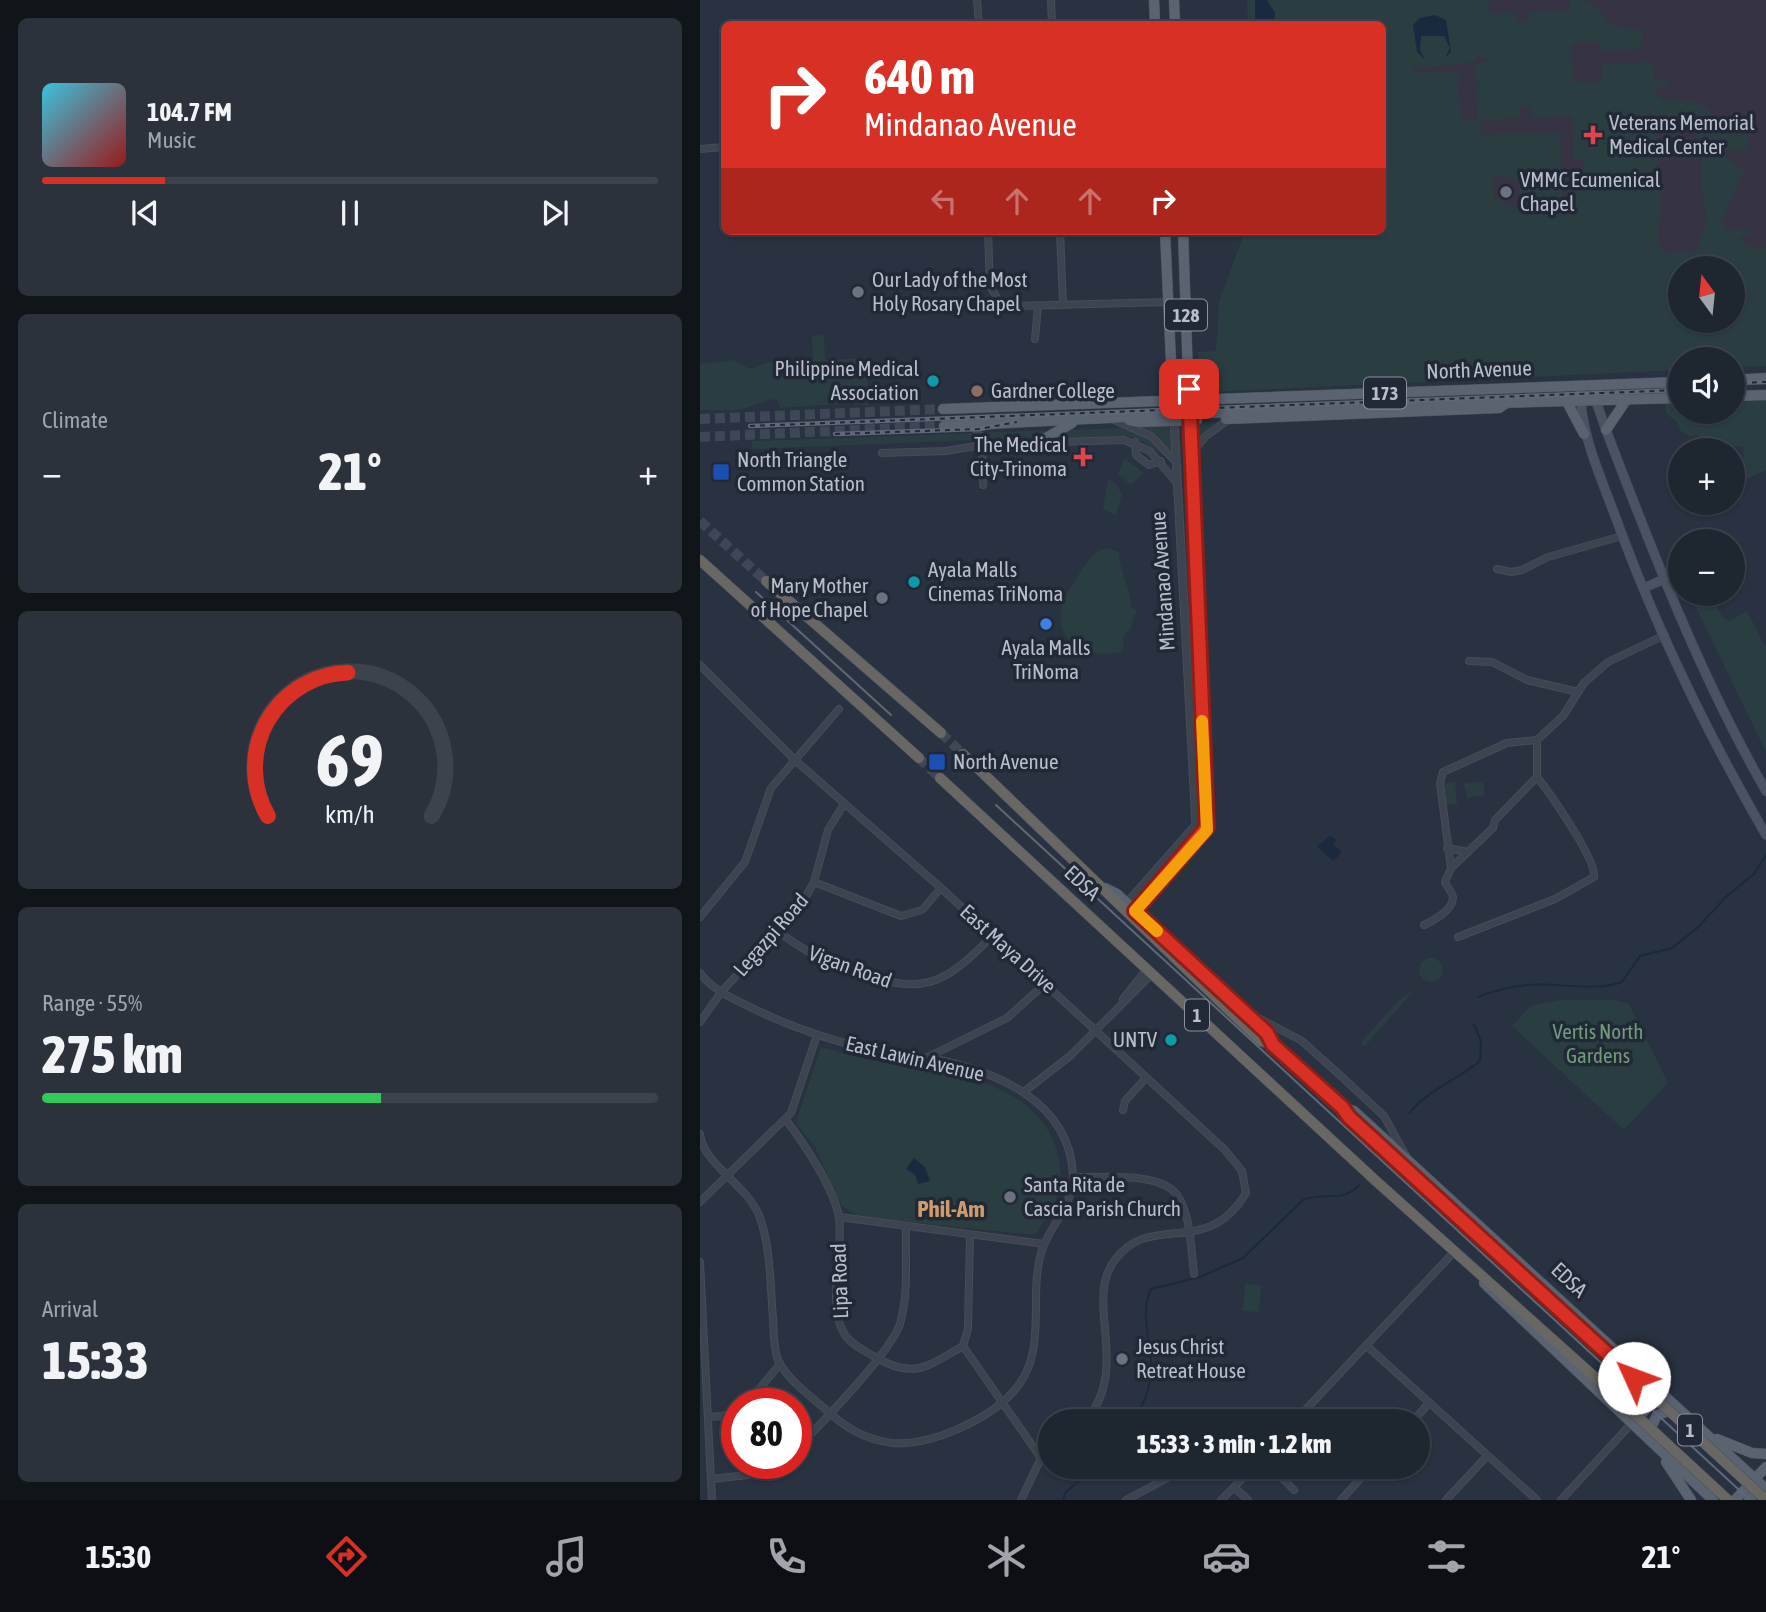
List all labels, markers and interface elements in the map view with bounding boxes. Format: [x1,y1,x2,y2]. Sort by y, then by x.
text: 640 m [864,48,975,104]
icon: right [749,49,840,140]
text: 104.7 FM [147,97,232,127]
text: Mindanao Avenue [864,106,1077,143]
place label: Veterans Memorial Medical Center [1609,110,1755,158]
marker: Veterans Memorial Medical Center [1583,125,1603,145]
text: Music [147,127,195,153]
place label: VMMC Ecumenical Chapel [1520,167,1661,215]
icon: left [925,182,963,220]
icon: ahead [998,182,1036,220]
icon: ahead [1071,182,1109,220]
icon: right [1144,182,1182,220]
marker: VMMC Ecumenical Chapel [1498,184,1514,200]
icon: previous [126,194,164,232]
icon: pause [331,194,369,232]
icon: next [536,194,574,232]
north arrow [1668,256,1745,332]
map controls [1668,256,1745,606]
place label: Our Lady of the Most Holy Rosary Chapel [872,267,1027,315]
marker: Our Lady of the Most Holy Rosary Chapel [850,284,866,300]
road number: 128 [1165,300,1207,330]
button: sound [1668,347,1745,424]
street label: North Avenue [1426,355,1532,383]
place label: Philippine Medical Association [775,356,919,404]
pin [1159,359,1219,419]
icon: arrive [1170,370,1208,408]
marker: Philippine Medical Association [925,373,941,389]
place label: Gardner College [991,378,1115,402]
road number: 173 [1364,378,1406,408]
marker: Gardner College [969,383,985,399]
text: Climate [42,407,108,433]
place label: The Medical City-Trinoma [970,432,1067,480]
button: + [1668,438,1745,515]
text: 21° [318,441,382,501]
place label: North Triangle Common Station [737,447,865,495]
marker: The Medical City-Trinoma [1073,447,1093,467]
text: − [42,450,62,493]
text: + [638,450,658,493]
marker: North Triangle Common Station [711,462,731,482]
street label: Mindanao Avenue [1145,511,1179,652]
button: − [1668,529,1745,606]
place label: Ayala Malls Cinemas TriNoma [928,557,1063,605]
place label: Mary Mother of Hope Chapel [751,573,869,621]
marker: Ayala Malls Cinemas TriNoma [906,574,922,590]
marker: Mary Mother of Hope Chapel [874,590,890,606]
marker: Ayala Malls TriNoma [1038,616,1054,632]
place label: Ayala Malls TriNoma [1001,635,1091,683]
text: 69 [316,718,384,801]
place label: North Avenue [953,749,1058,773]
marker: North Avenue [927,752,947,772]
text: km/h [325,800,375,828]
street label: EDSA [1060,860,1106,905]
street label: Legazpi Road [728,888,813,980]
street label: East Maya Drive [956,899,1062,998]
street label: Vigan Road [806,940,895,992]
text: Range · 55% [42,990,142,1016]
road number: 1 [1185,1000,1209,1030]
park label: Vertis North Gardens [1553,1019,1643,1067]
text: 275 km [42,1024,183,1084]
place label: UNTV [1113,1027,1158,1051]
street label: East Lawin Avenue [844,1030,987,1086]
marker: UNTV [1163,1032,1179,1048]
place label: Santa Rita de Cascia Parish Church [1024,1172,1181,1220]
marker: Santa Rita de Cascia Parish Church [1002,1189,1018,1205]
district label: Phil-Am [917,1196,985,1222]
street label: Lipa Road [826,1243,852,1319]
street label: EDSA [1547,1257,1593,1302]
text: Arrival [42,1296,98,1322]
text: 15:33 [42,1330,149,1390]
place label: Jesus Christ Retreat House [1136,1334,1246,1382]
position arrow [1597,1341,1671,1415]
marker: Jesus Christ Retreat House [1114,1351,1130,1367]
speed limit sign: 80 [721,1388,812,1479]
road number: 1 [1678,1414,1702,1446]
text: 15:33 · 3 min · 1.2 km [1137,1429,1331,1459]
icon: directions [322,1532,371,1581]
icon: music [542,1532,591,1581]
icon: phone [762,1532,811,1581]
icon: climate [982,1532,1031,1581]
icon: car [1202,1532,1251,1581]
icon: filters [1422,1532,1471,1581]
text: 15:30 [85,1538,151,1575]
text: 21° [1642,1538,1680,1575]

